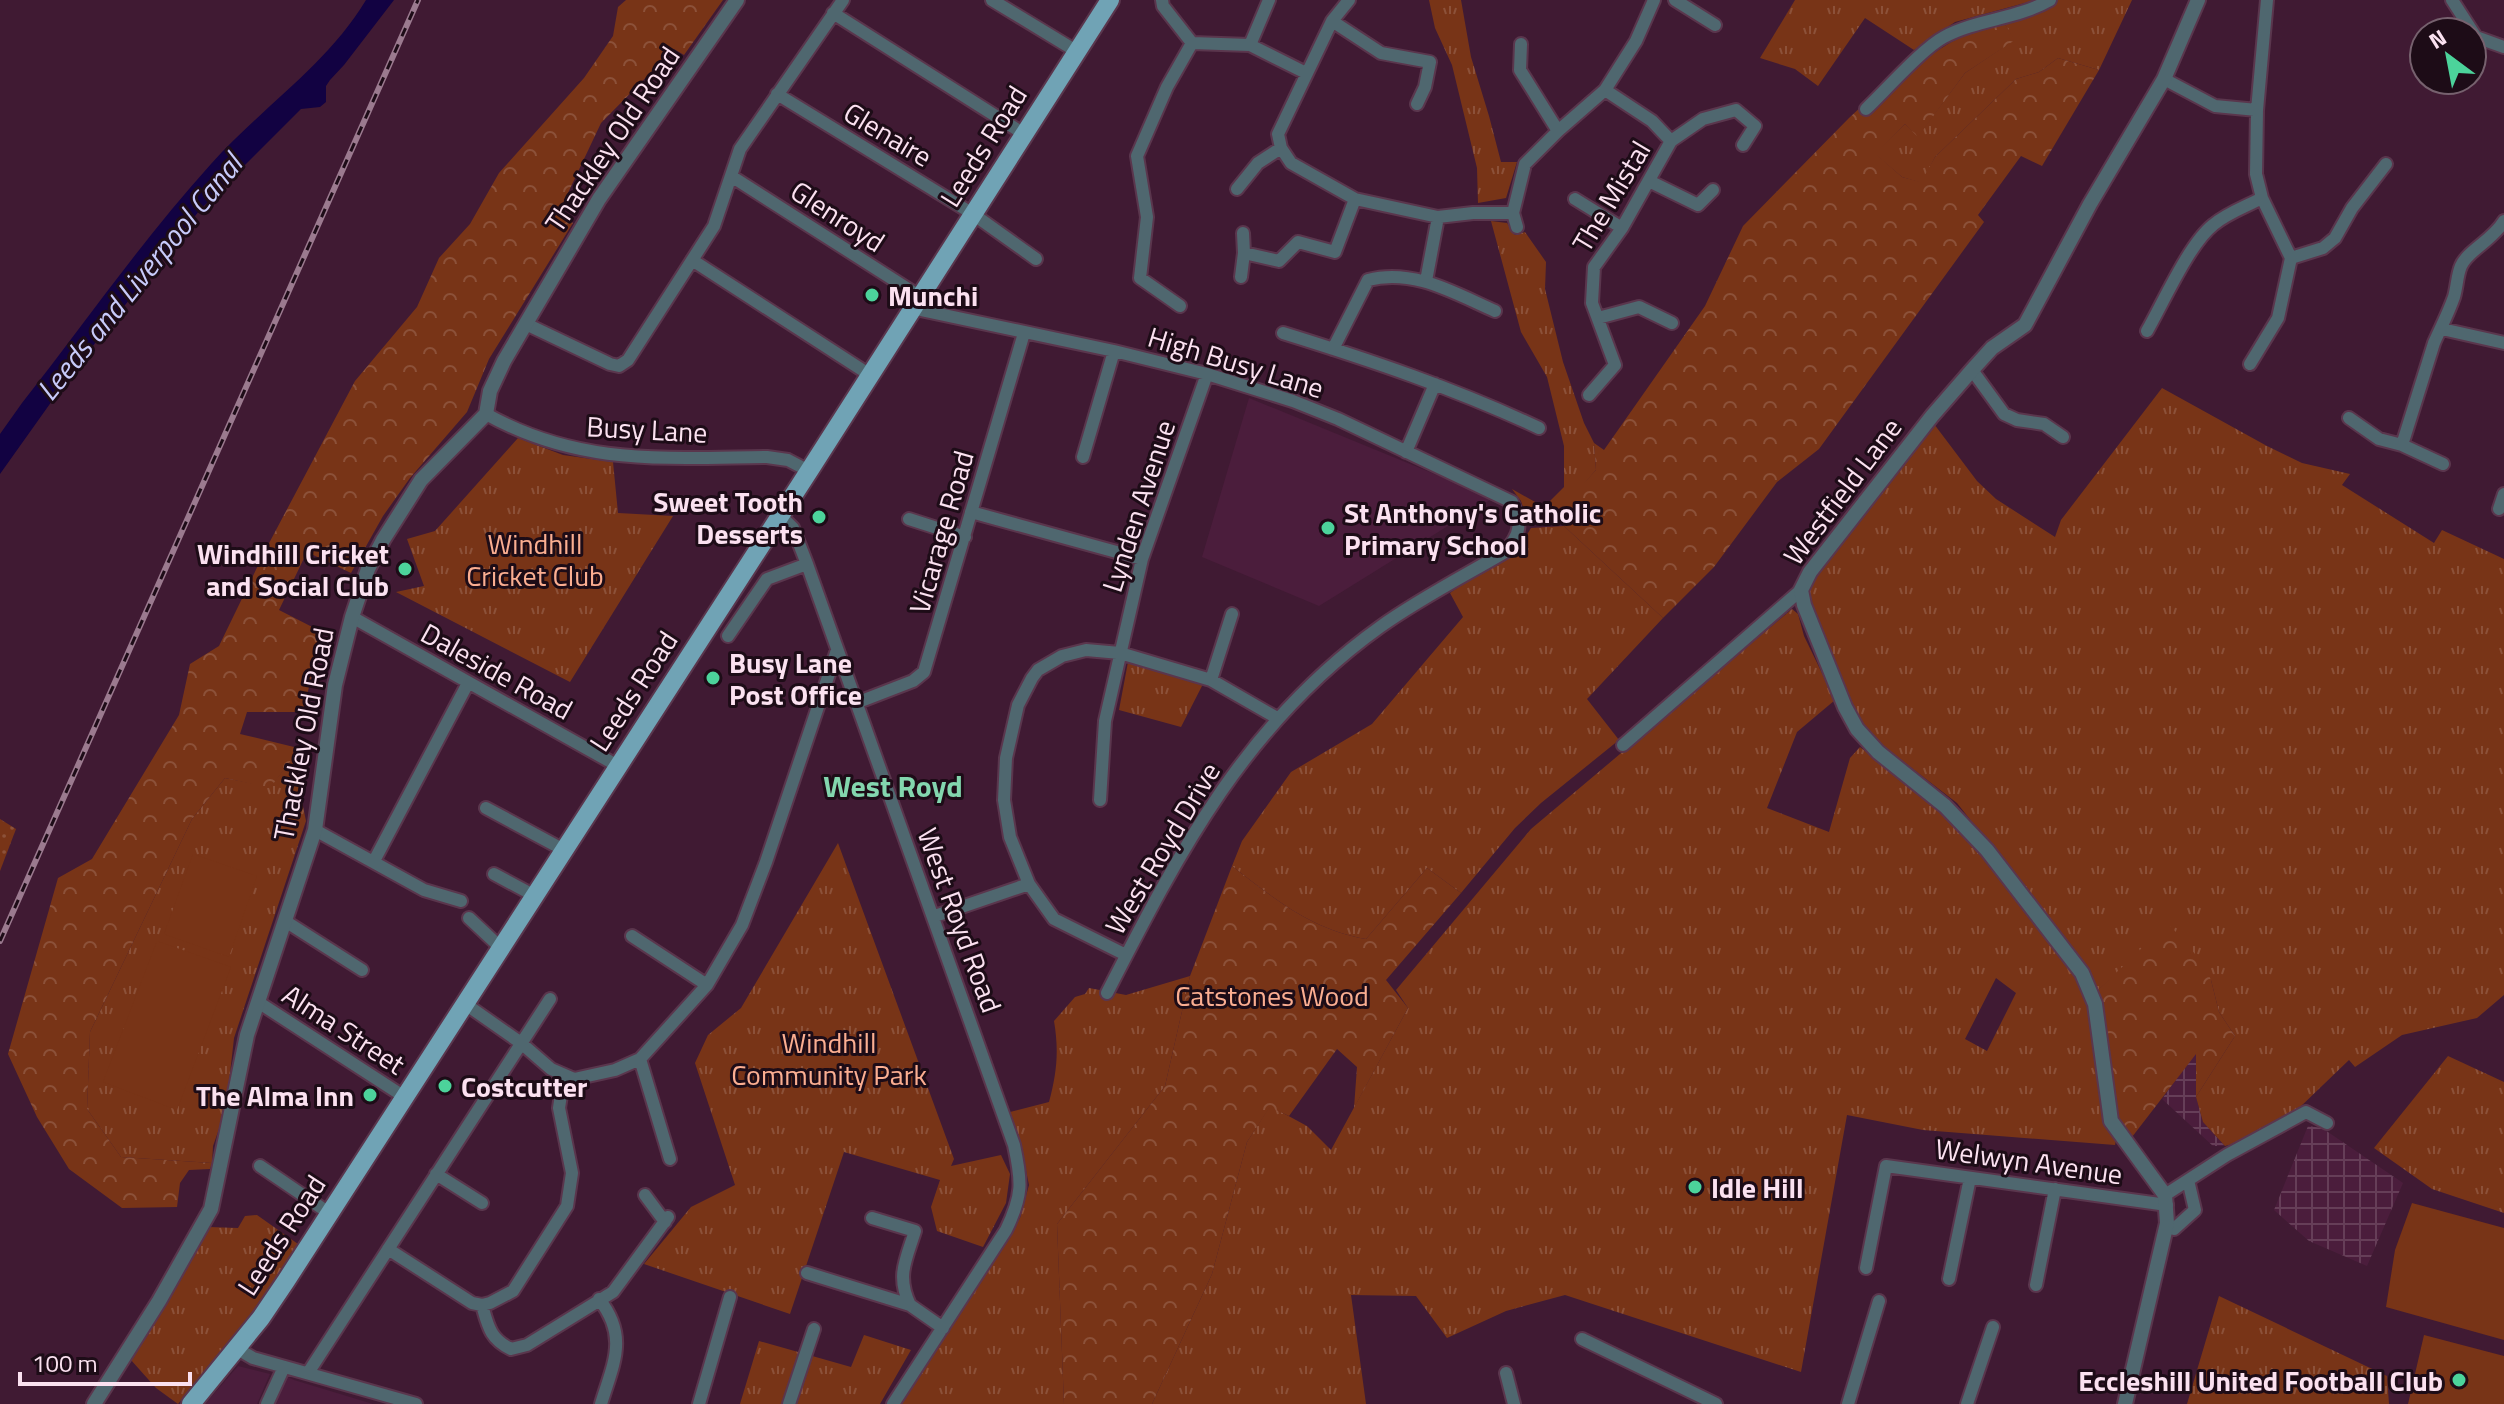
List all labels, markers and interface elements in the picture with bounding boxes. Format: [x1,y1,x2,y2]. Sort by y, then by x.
north arrow [2408,16,2488,96]
text: N [2422,21,2453,57]
street label: Thackley Old Road [534,37,690,241]
street label: Leeds Road [929,77,1037,215]
street label: Glenaire [836,91,940,177]
street label: The Mistal [1561,132,1661,260]
water label: Leeds and Liverpool Canal [25,141,255,410]
street label: Glenroyd [782,169,894,263]
place label: Munchi [888,274,978,317]
marker: Munchi [863,286,881,304]
street label: High Busy Lane [1143,315,1329,409]
street label: Busy Lane [585,404,709,454]
street label: Westfield Lane [1772,408,1912,574]
street label: Lynden Avenue [1090,415,1186,597]
street label: Vicarage Road [897,445,985,619]
place label: Sweet Tooth Desserts [653,480,803,555]
place label: St Anthony's Catholic Primary School [1344,491,1601,566]
marker: Sweet Tooth Desserts [810,508,828,526]
marker: St Anthony's Catholic Primary School [1319,519,1337,537]
park label: Windhill Cricket Club [466,522,604,597]
place label: Windhill Cricket and Social Club [197,532,389,607]
marker: Windhill Cricket and Social Club [396,560,414,578]
street label: Daleside Road [413,612,581,730]
street label: Leeds Road [578,622,688,760]
street label: Thackley Old Road [261,624,345,844]
place label: Busy Lane Post Office [729,641,862,716]
marker: Busy Lane Post Office [704,669,722,687]
street label: West Royd Drive [1094,754,1230,942]
district label: West Royd [823,763,963,809]
street label: West Royd Road [907,822,1013,1018]
street label: Alma Street [274,973,414,1085]
park label: Catstones Wood [1175,974,1369,1017]
park label: Windhill Community Park [731,1021,927,1096]
place label: Costcutter [461,1065,587,1108]
place label: The Alma Inn [196,1074,354,1117]
marker: Costcutter [436,1077,454,1095]
marker: The Alma Inn [361,1086,379,1104]
street label: Welwyn Avenue [1933,1127,2125,1195]
street label: Leeds Road [226,1166,336,1304]
place label: Idle Hill [1711,1166,1804,1209]
marker: Idle Hill [1686,1178,1704,1196]
scale bar [20,1336,190,1386]
text: 100 m [32,1345,98,1381]
place label: Eccleshill United Football Club [2078,1359,2443,1402]
marker: Eccleshill United Football Club [2450,1371,2468,1389]

